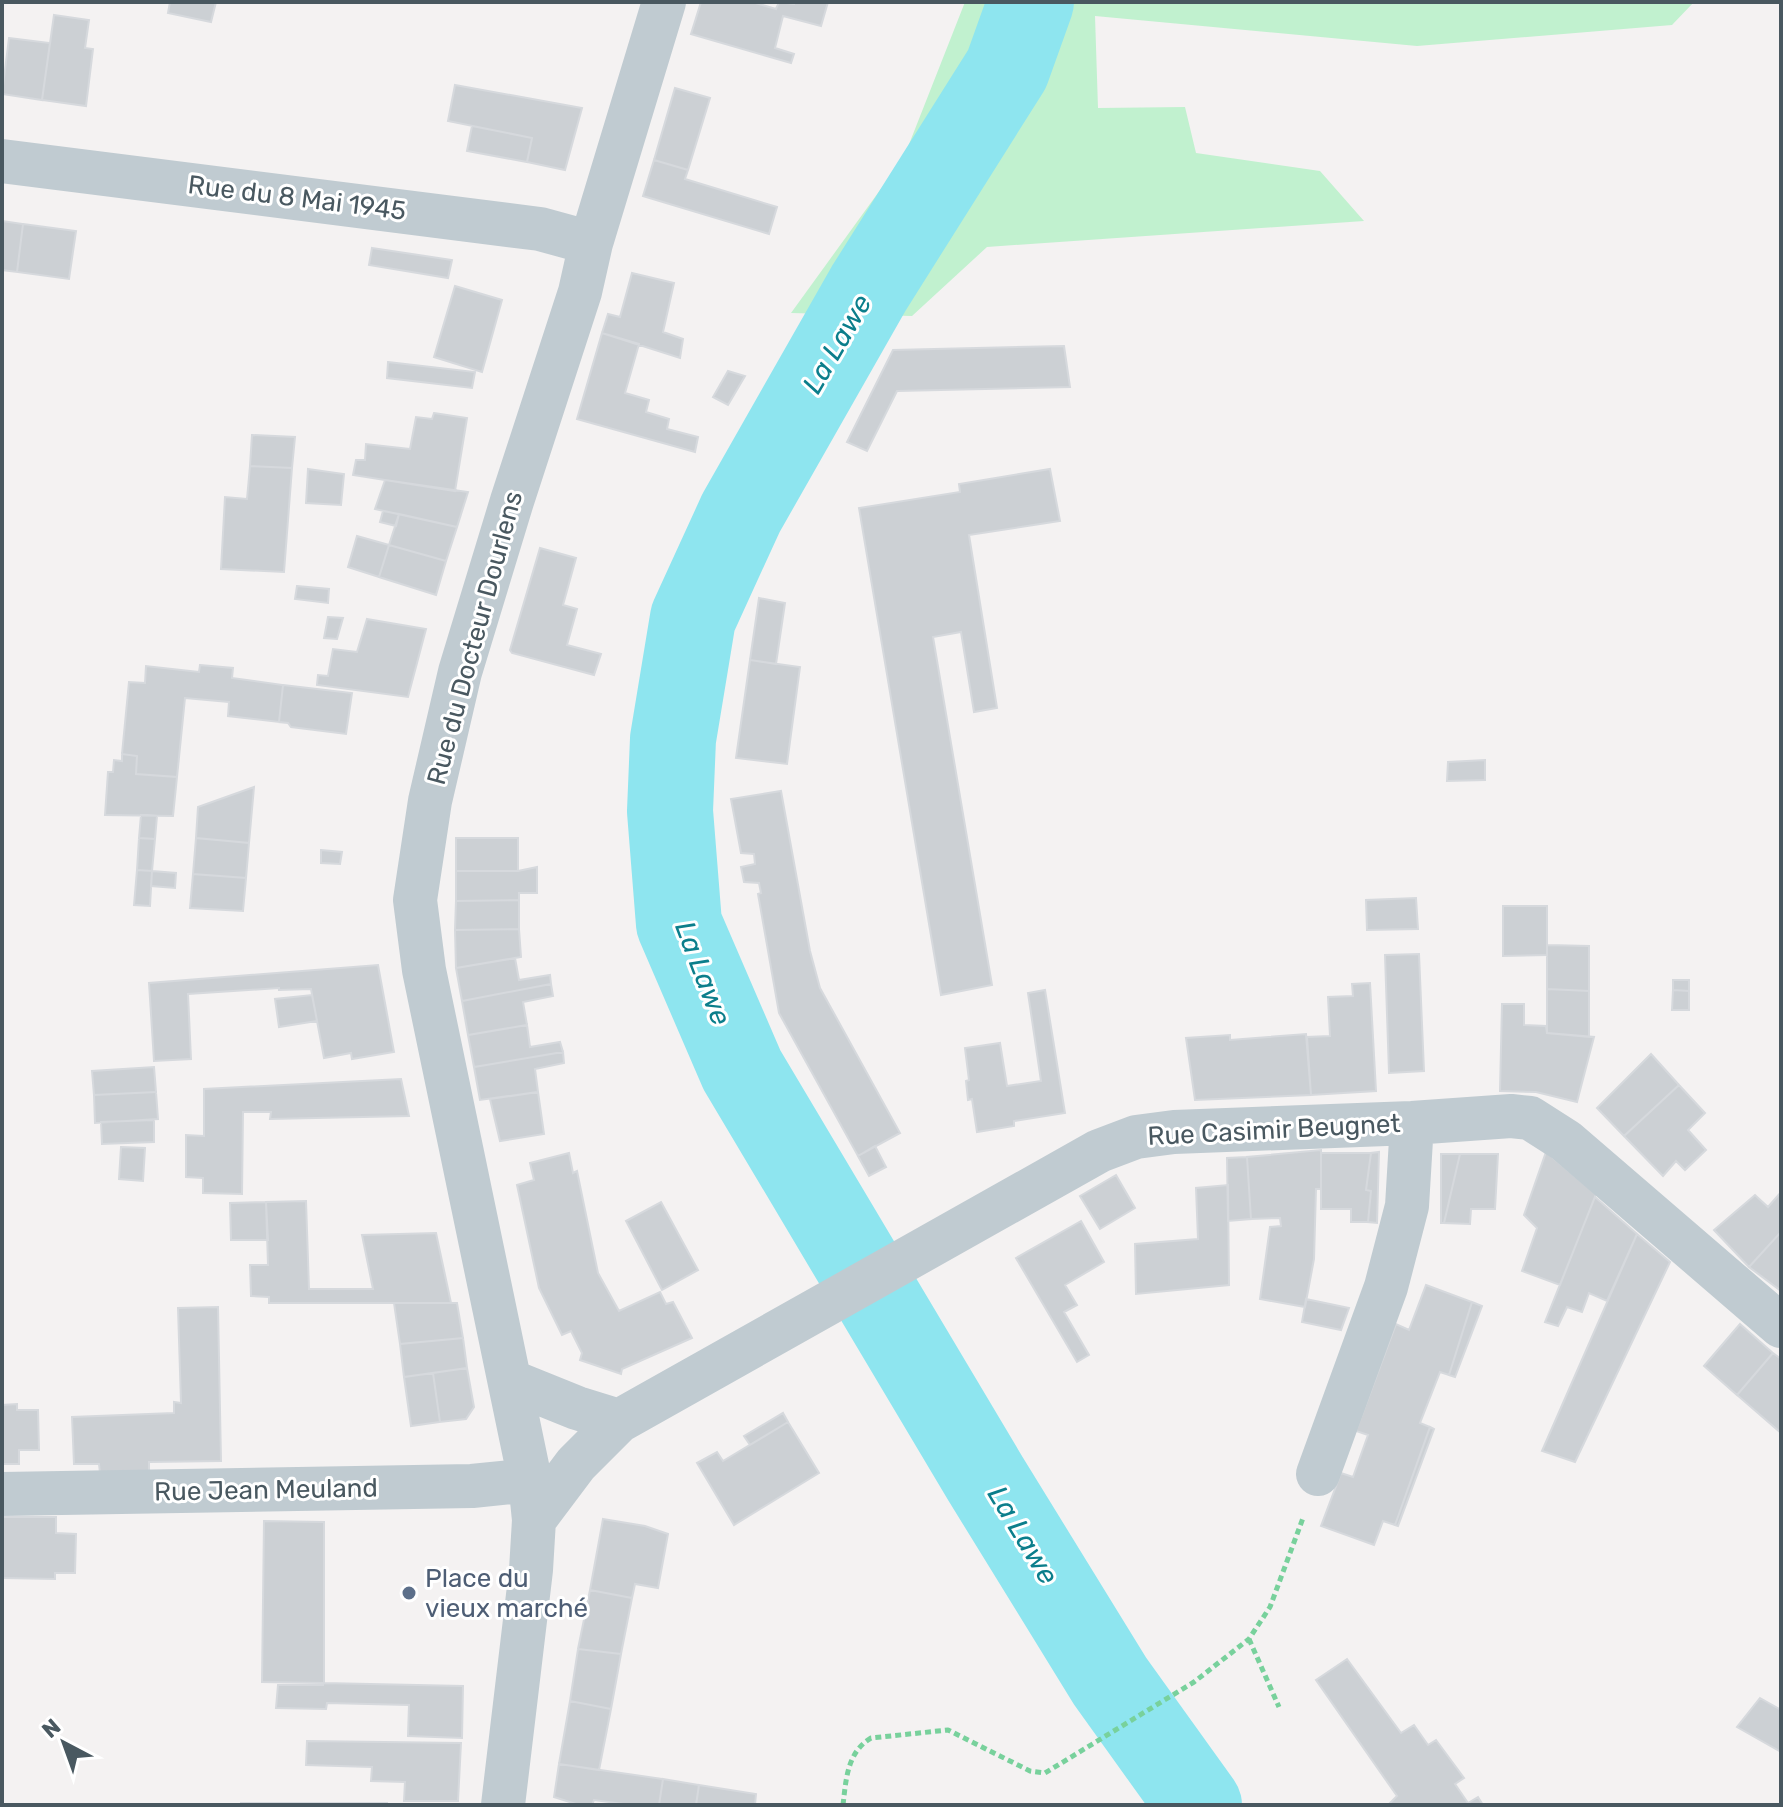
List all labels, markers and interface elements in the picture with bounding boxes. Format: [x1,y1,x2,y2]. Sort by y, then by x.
street label: Rue du 8 Mai 1945 [186,169,408,227]
water label: La Lawe [796,288,879,399]
street label: Rue du Docteur Dourlens [421,488,529,788]
water label: La Lawe [668,916,738,1030]
street label: Rue Casimir Beugnet [1147,1108,1401,1152]
street label: Rue Jean Meuland [154,1473,378,1507]
water label: La Lawe [981,1480,1065,1590]
place label: Place du vieux marché [425,1563,588,1624]
marker: Place du vieux marché [400,1584,418,1602]
north arrow [24,1703,104,1783]
text: N [36,1713,66,1744]

